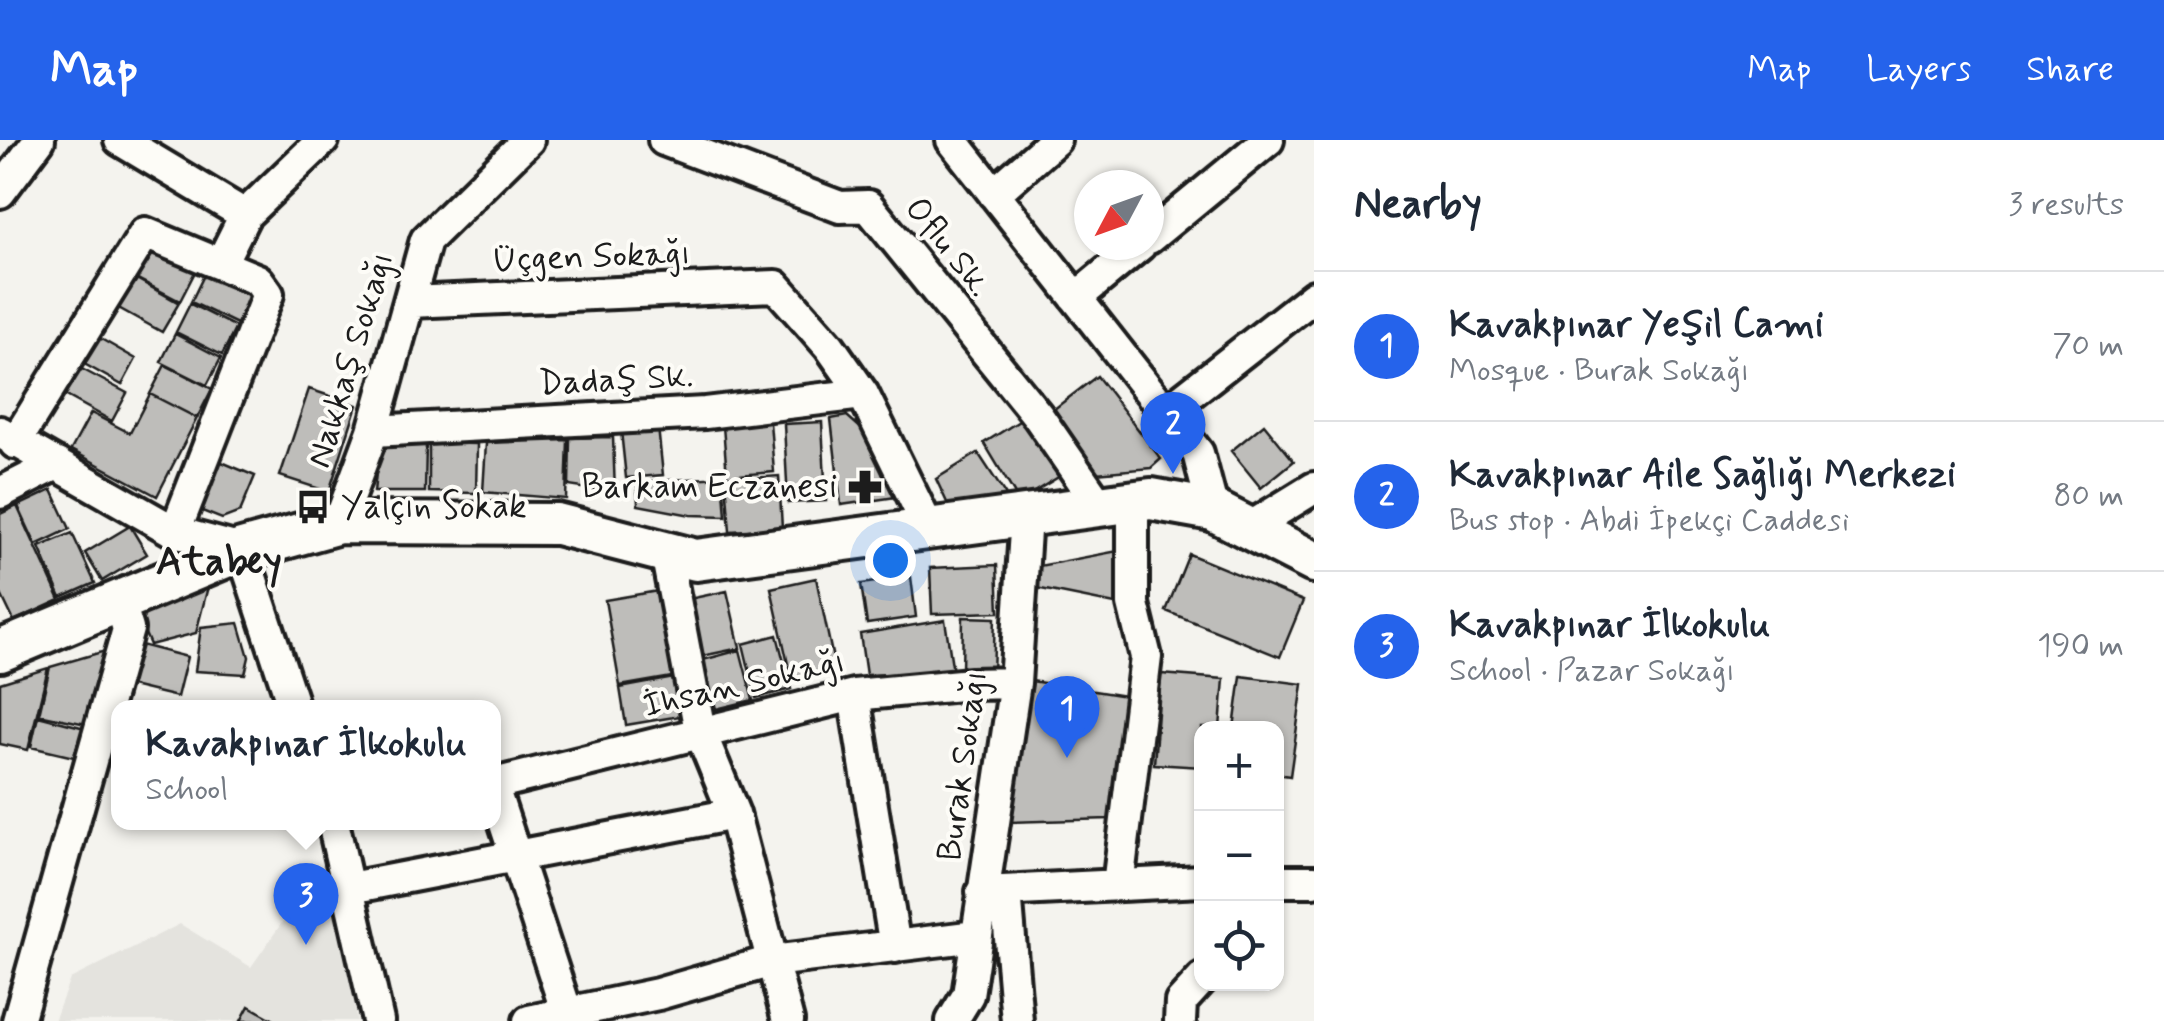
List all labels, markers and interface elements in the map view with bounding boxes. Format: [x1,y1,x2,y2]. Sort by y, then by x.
text: Map [50,39,138,102]
text: Map [1747,47,1811,93]
text: Layers [1866,47,1971,93]
text: Share [2026,47,2114,93]
north arrow [1074,170,1164,260]
text: Nearby [1354,178,1482,233]
text: 3 results [2008,184,2124,226]
street label: Oflu Sk. [894,187,1002,307]
street label: Üçgen Sokağı [491,231,691,283]
street label: Nakkaş Sokağı [296,247,406,473]
text: Kavakpınar Yeşil Cami [1449,301,1824,350]
text: 1 [1379,325,1394,367]
text: 70 m [2052,325,2124,367]
text: Mosque · Burak Sokağı [1449,350,1749,392]
street label: Dadaş Sk. [537,353,695,407]
pin: 2 [1140,392,1206,474]
text: Kavakpınar Aile Sağlığı Merkezi [1449,451,1956,500]
place label: Barkam Eczanesi [581,464,837,510]
pharmacy icon: Barkam Eczanesi [846,468,884,506]
text: 2 [1379,475,1394,517]
text: 80 m [2054,475,2124,517]
place label: Yalçın Sokak [341,484,527,530]
bus stop icon: Yalçın Sokak [294,488,332,526]
text: Bus stop · Abdi İpekçi Caddesi [1449,500,1849,542]
your location [865,535,916,586]
district label: Atabey [156,537,282,589]
text: Kavakpınar İlkokulu [1449,601,1770,650]
text: 3 [1379,625,1394,667]
text: 190 m [2037,625,2124,667]
street label: İhsan Sokağı [639,638,849,730]
text: School · Pazar Sokağı [1449,650,1735,692]
street label: Burak Sokağı [927,668,999,864]
pin: 1 [1034,676,1100,758]
popup [111,700,501,830]
text: Kavakpınar İlkokulu [145,720,467,769]
map controls [1194,721,1284,991]
button: + [1194,721,1284,811]
text: School [145,769,228,811]
button: − [1194,811,1284,901]
pin: 3 [274,862,338,945]
button: locate [1194,901,1284,991]

